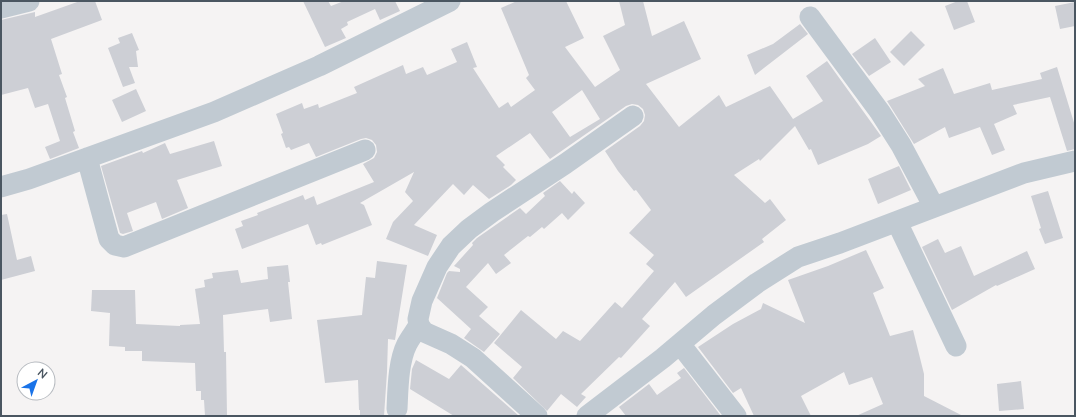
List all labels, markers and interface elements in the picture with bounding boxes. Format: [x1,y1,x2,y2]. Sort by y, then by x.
north arrow [16,361,56,401]
text: N [35,365,50,381]

